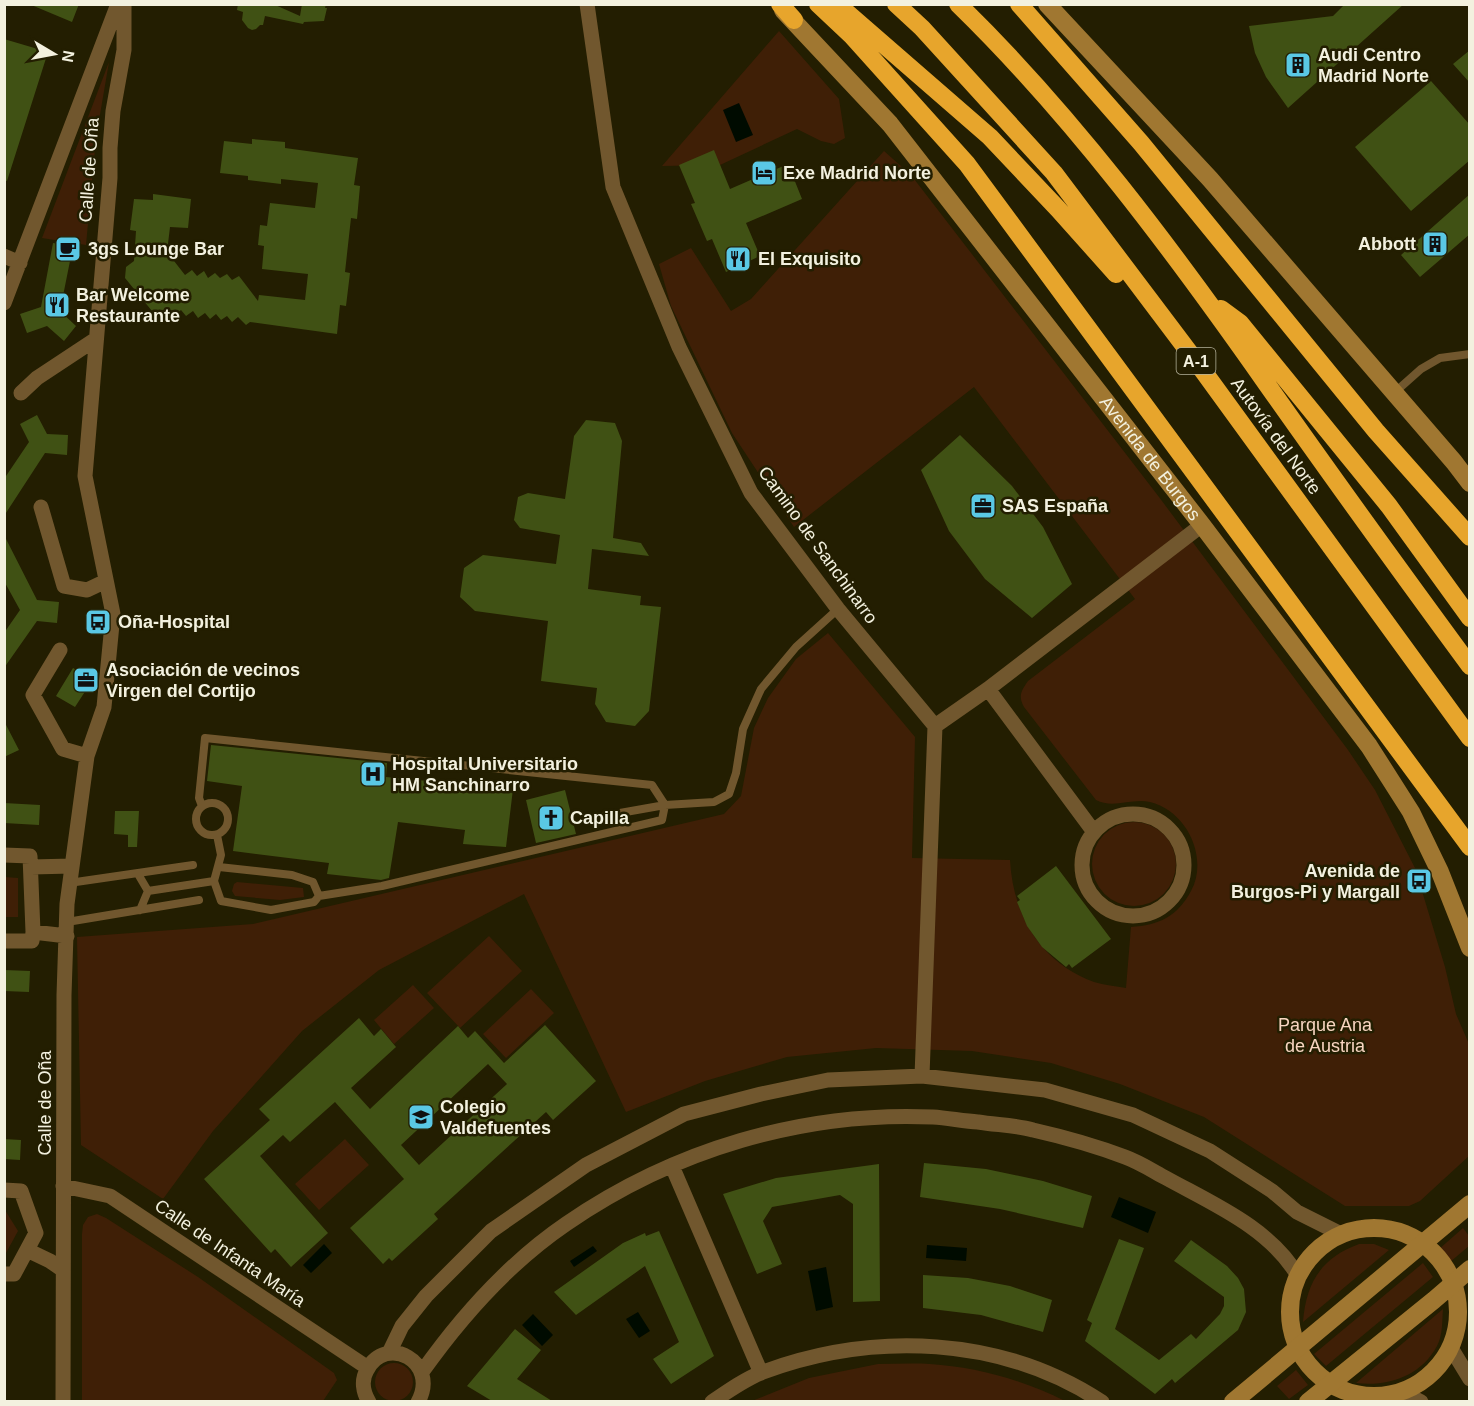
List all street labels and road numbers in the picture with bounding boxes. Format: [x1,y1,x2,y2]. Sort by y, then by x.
street label: Calle de Oña [75,116,103,223]
road number: A-1 [1176,348,1216,374]
street label: Autovía del Norte [1227,374,1325,498]
street label: Avenida de Burgos [1096,392,1205,524]
street label: Camino de Sanchinarro [754,463,882,627]
street label: Calle de Oña [35,1049,55,1156]
street label: Calle de Infanta María [151,1195,310,1311]

